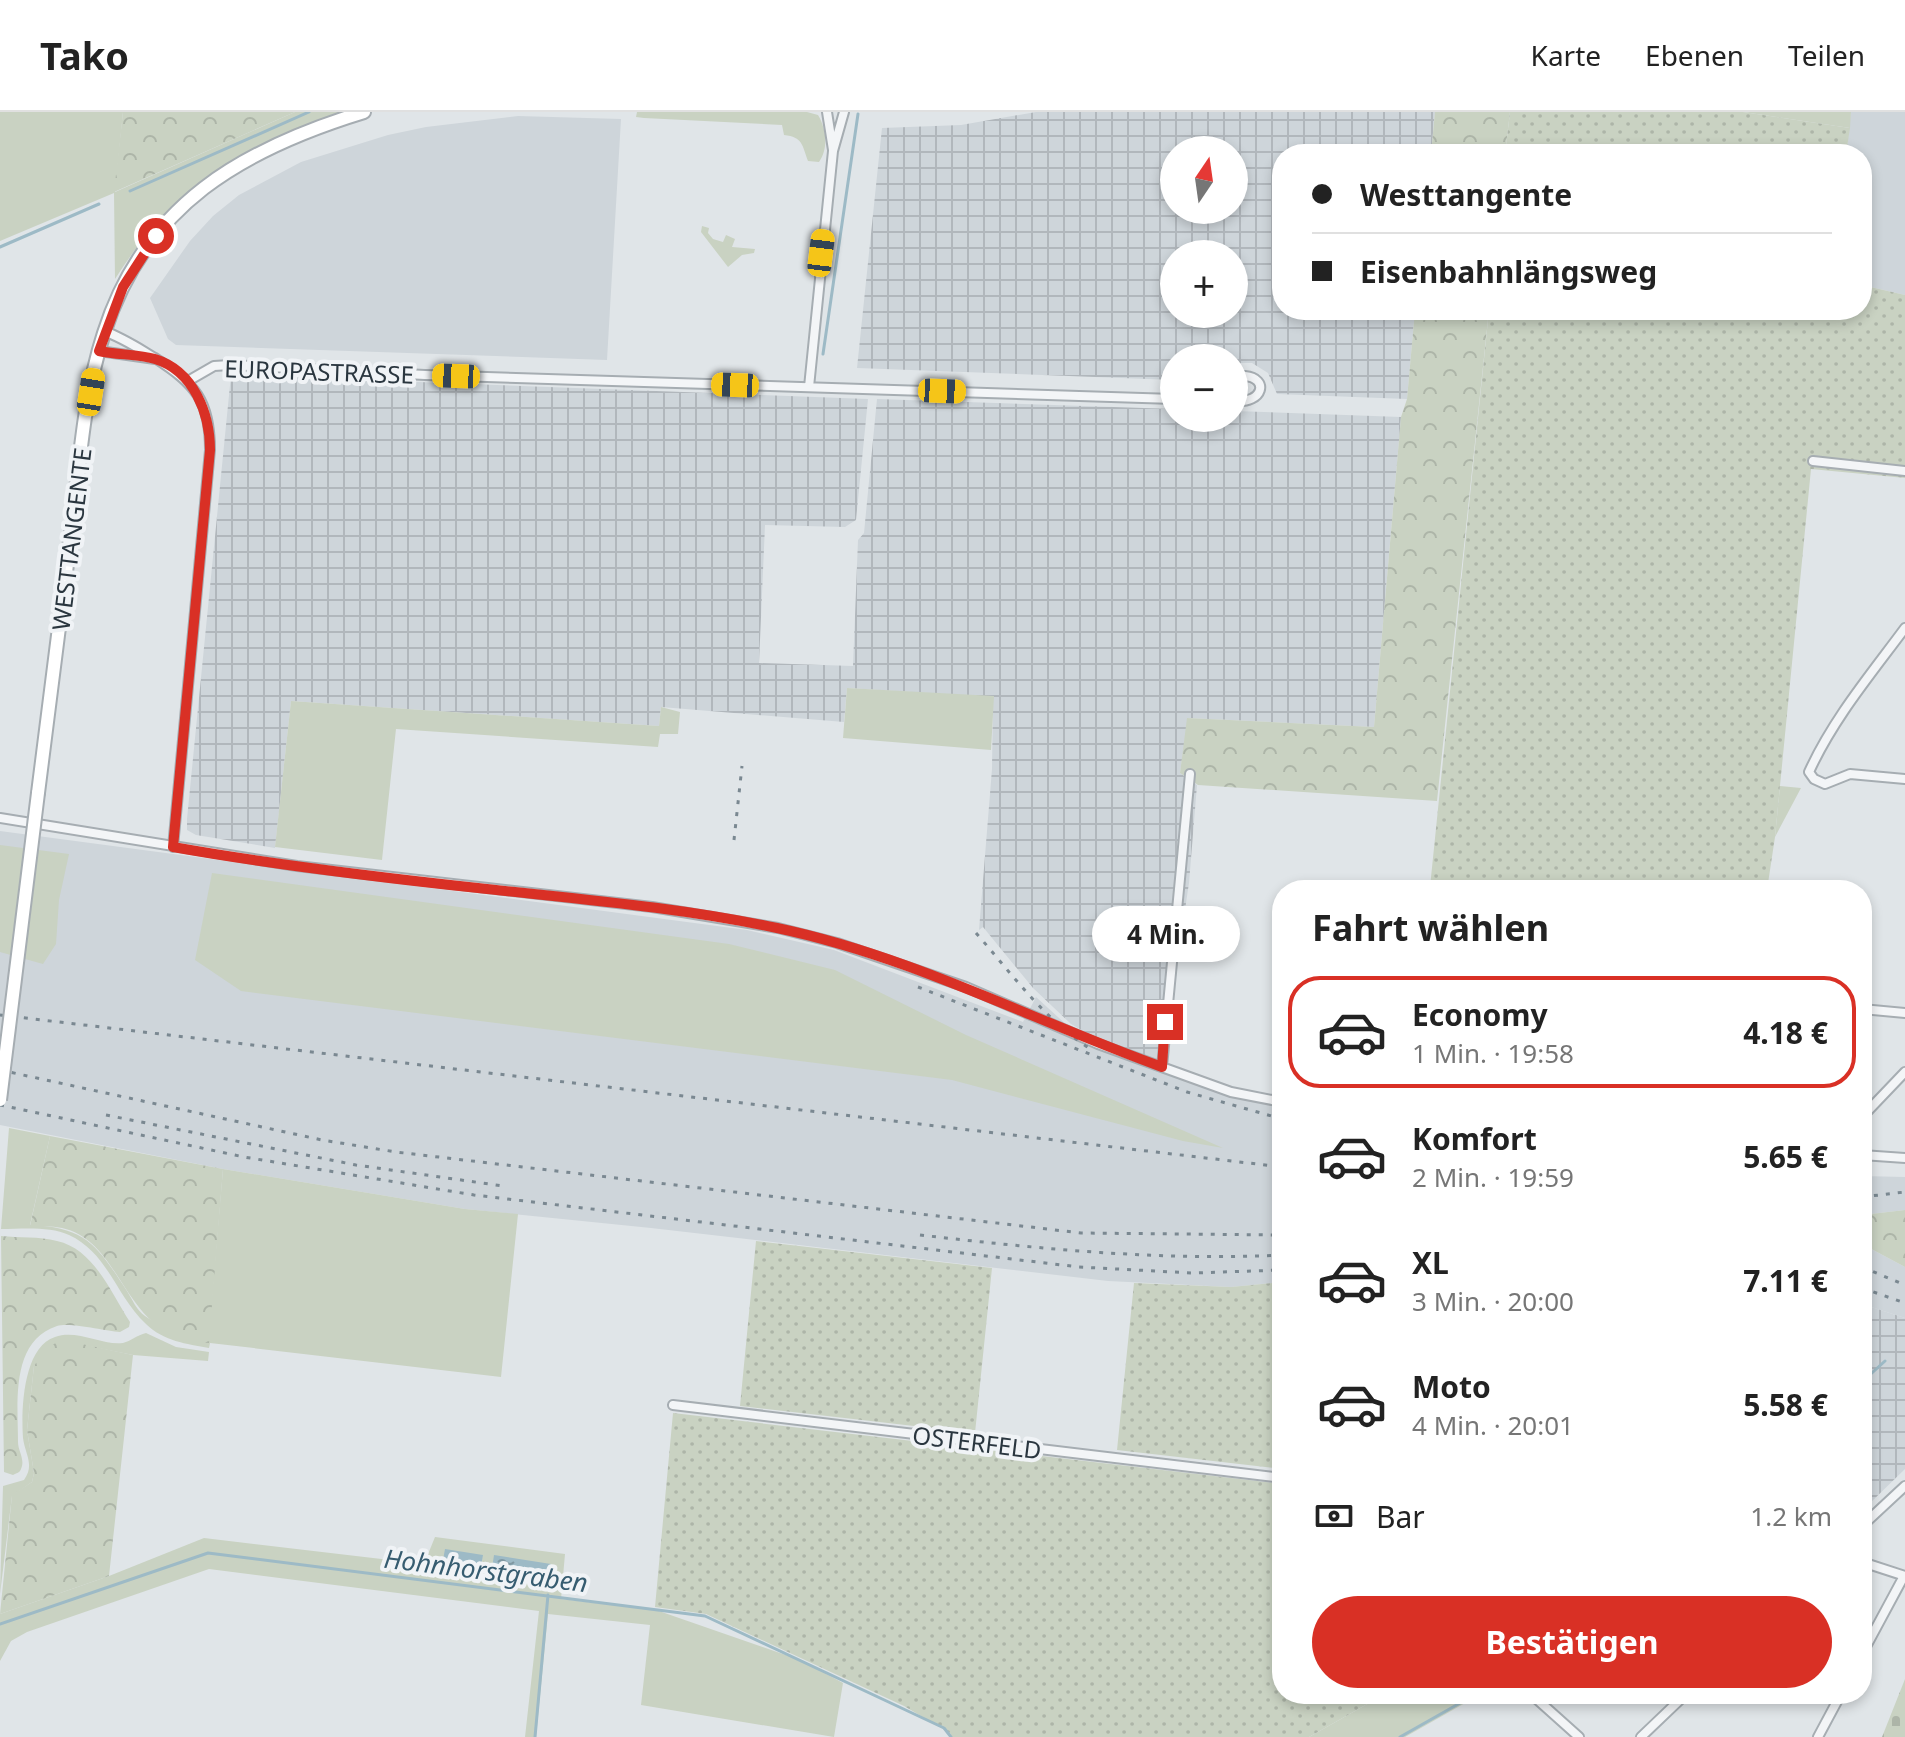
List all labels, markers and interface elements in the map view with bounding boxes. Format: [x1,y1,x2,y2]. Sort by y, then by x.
text: Tako [40,29,129,81]
text: Karte [1531,36,1601,74]
text: Ebenen [1645,36,1744,74]
text: Teilen [1788,36,1865,74]
north arrow [1160,136,1248,224]
map controls [1160,136,1248,432]
text: Westtangente [1360,174,1572,215]
route start [138,218,174,254]
car [806,228,836,278]
button: + [1160,240,1248,328]
text: Eisenbahnlängsweg [1360,251,1657,292]
button: − [1160,344,1248,432]
street label: EUROPASTRASSE [224,351,414,391]
car [432,363,480,389]
car [75,366,107,418]
car [711,372,759,398]
car [918,378,966,404]
street label: WESTTANGENTE [43,446,99,632]
text: Fahrt wählen [1312,903,1549,952]
callout: 4 Min. [1091,906,1239,962]
text: 4 Min. [1127,916,1205,952]
text: Economy [1412,994,1548,1035]
icon: car [1316,996,1388,1068]
route end [1147,1004,1183,1040]
text: 4.18 € [1743,1012,1828,1053]
text: 1 Min. · 19:58 [1412,1035,1574,1071]
text: Komfort [1412,1118,1537,1159]
icon: car [1316,1120,1388,1192]
text: 5.65 € [1743,1136,1828,1177]
text: 2 Min. · 19:59 [1412,1159,1574,1195]
text: XL [1412,1242,1449,1283]
icon: car [1316,1244,1388,1316]
text: 7.11 € [1743,1260,1828,1301]
text: 3 Min. · 20:00 [1412,1283,1574,1319]
text: Moto [1412,1366,1491,1407]
icon: car [1316,1368,1388,1440]
text: 5.58 € [1743,1384,1828,1425]
text: 4 Min. · 20:01 [1412,1407,1574,1443]
street label: OSTERFELD [911,1418,1043,1466]
icon: cash [1312,1494,1356,1538]
text: Bar [1376,1496,1425,1537]
text: 1.2 km [1750,1498,1832,1534]
water label: Hohnhorstgraben [382,1540,590,1600]
button: Bestätigen [1312,1596,1832,1688]

